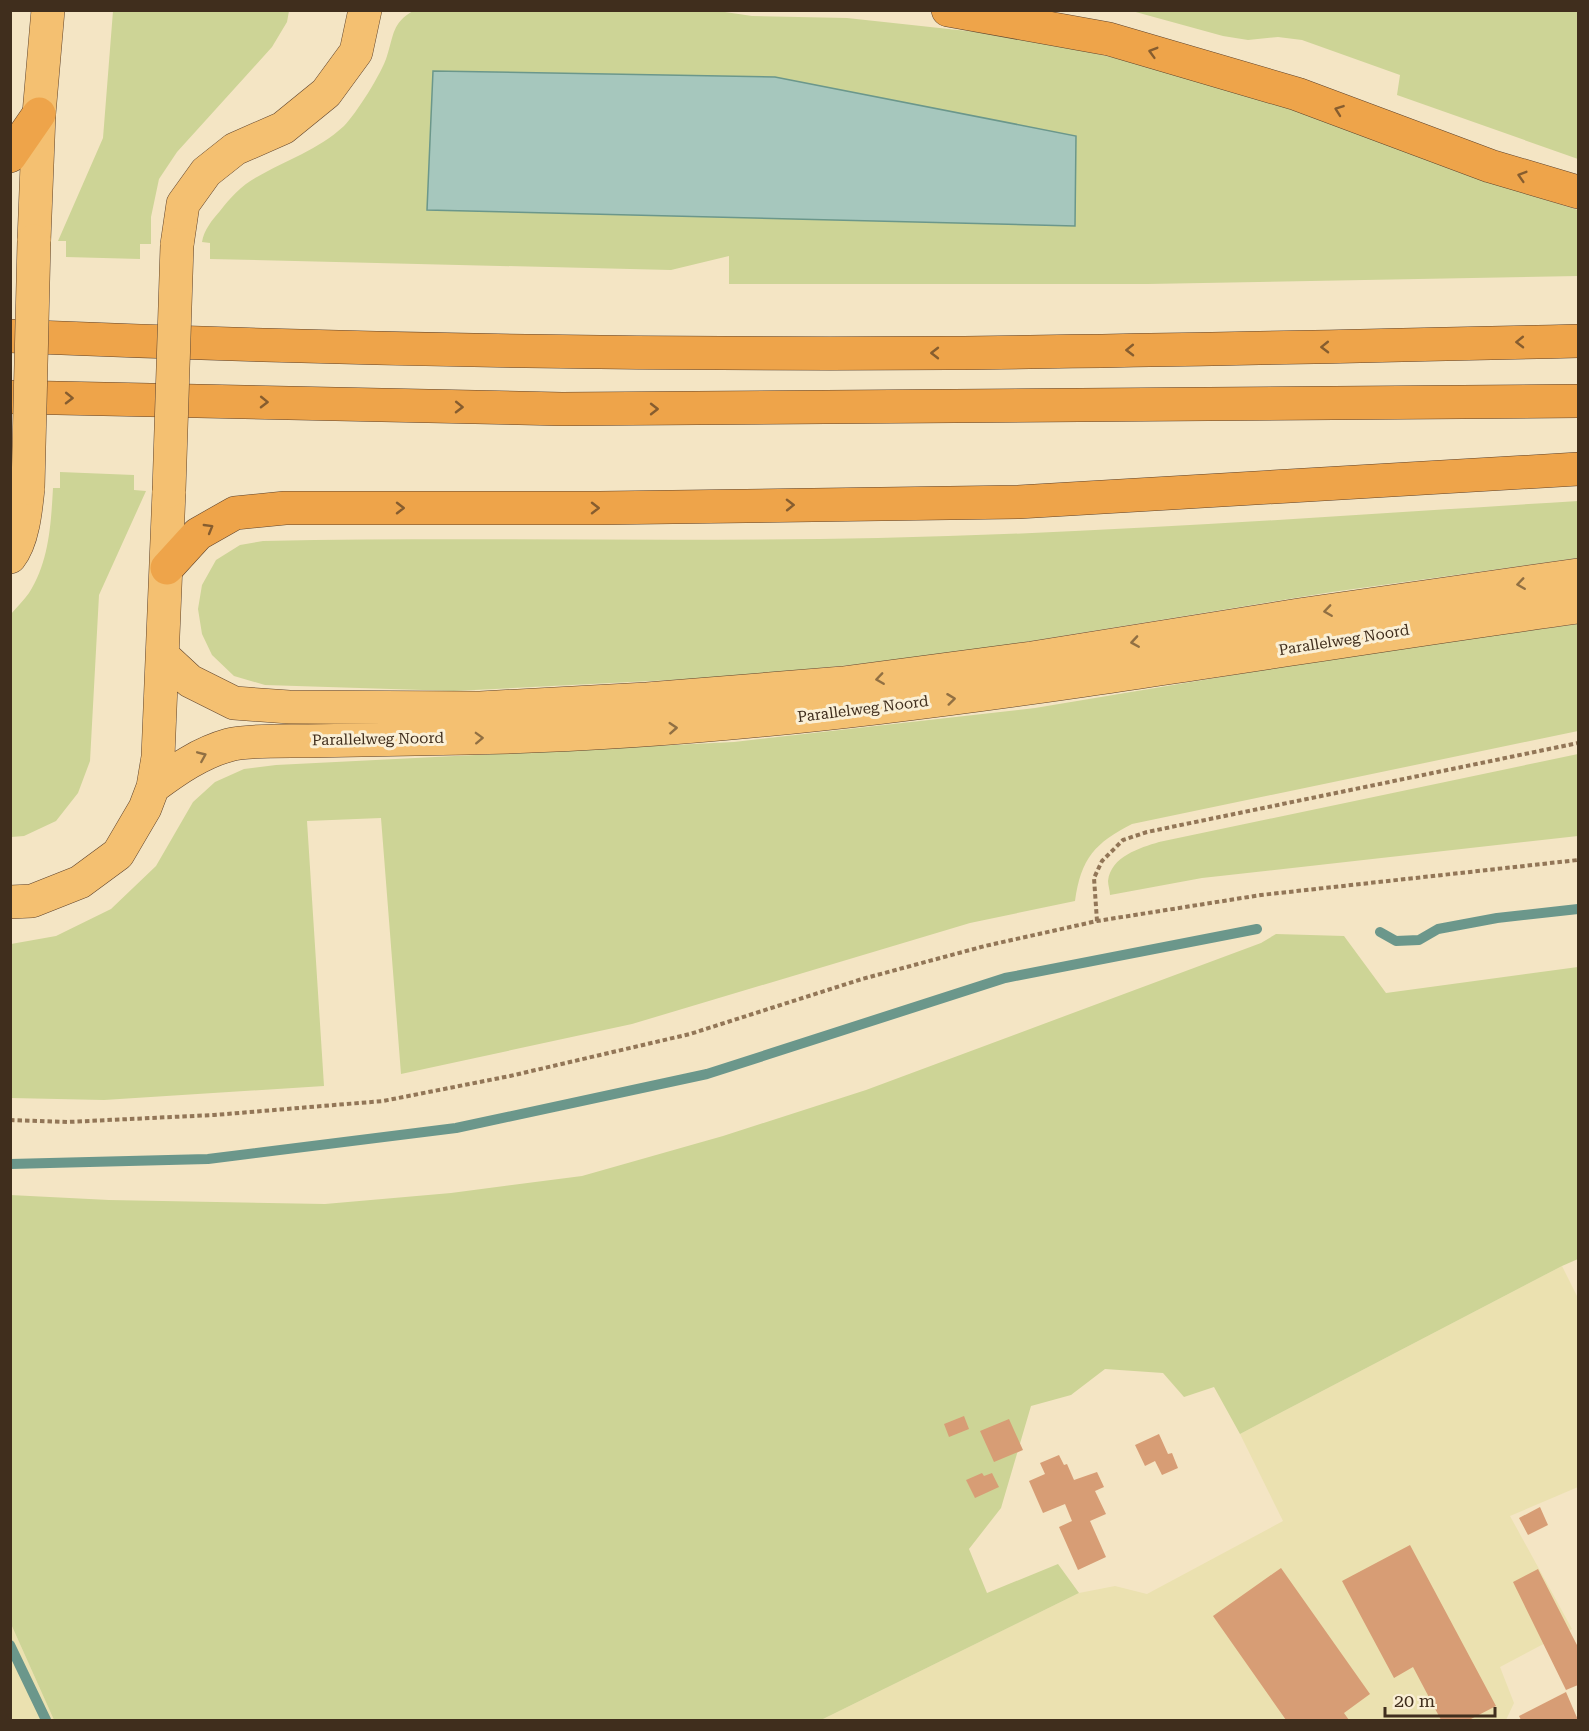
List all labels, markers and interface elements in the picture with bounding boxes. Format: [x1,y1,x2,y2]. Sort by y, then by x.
one-way arrow [1148,47,1159,59]
one-way arrow [1334,104,1345,117]
one-way arrow [1517,171,1528,183]
one-way arrow [1516,336,1525,349]
one-way arrow [1321,341,1330,353]
one-way arrow [1126,344,1135,356]
one-way arrow [931,347,940,359]
one-way arrow [64,392,73,404]
one-way arrow [259,396,268,409]
one-way arrow [454,401,463,413]
one-way arrow [649,402,658,415]
one-way arrow [785,499,794,511]
one-way arrow [395,502,404,514]
one-way arrow [590,502,599,514]
one-way arrow [203,523,213,535]
one-way arrow [1516,577,1525,589]
one-way arrow [1323,605,1332,617]
street label: Parallelweg Noord [1277,621,1411,659]
one-way arrow [1130,635,1140,647]
one-way arrow [875,672,884,684]
street label: Parallelweg Noord [796,692,930,726]
one-way arrow [946,693,955,706]
one-way arrow [669,722,678,735]
street label: Parallelweg Noord [312,729,445,749]
one-way arrow [474,731,483,744]
one-way arrow [196,752,207,764]
scale bar [1385,1680,1494,1718]
text: 20 m [1394,1690,1435,1711]

